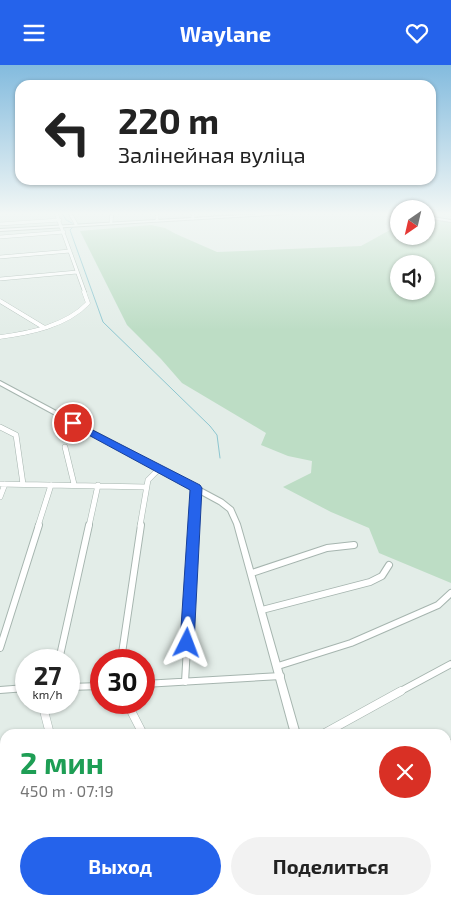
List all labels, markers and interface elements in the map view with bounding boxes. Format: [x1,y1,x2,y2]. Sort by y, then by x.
icon: menu [20,19,48,47]
icon: heart [403,19,431,47]
text: Waylane [180,20,271,46]
text: 220 m [118,99,219,141]
icon: left [35,100,100,165]
text: Залінейная вуліца [118,141,306,167]
north arrow [390,200,435,245]
map controls [390,200,435,300]
button: sound [390,255,435,300]
pin [52,402,94,444]
icon: arrive [59,409,87,437]
position arrow [160,616,212,668]
speed limit sign: 30 [90,649,155,714]
text: 27 [34,660,61,690]
text: km/h [33,687,62,701]
text: 2 мин [20,744,104,780]
button: close [379,746,431,798]
text: 450 m · 07:19 [20,781,114,800]
button: Выход [20,837,221,895]
button: Поделиться [231,837,431,895]

